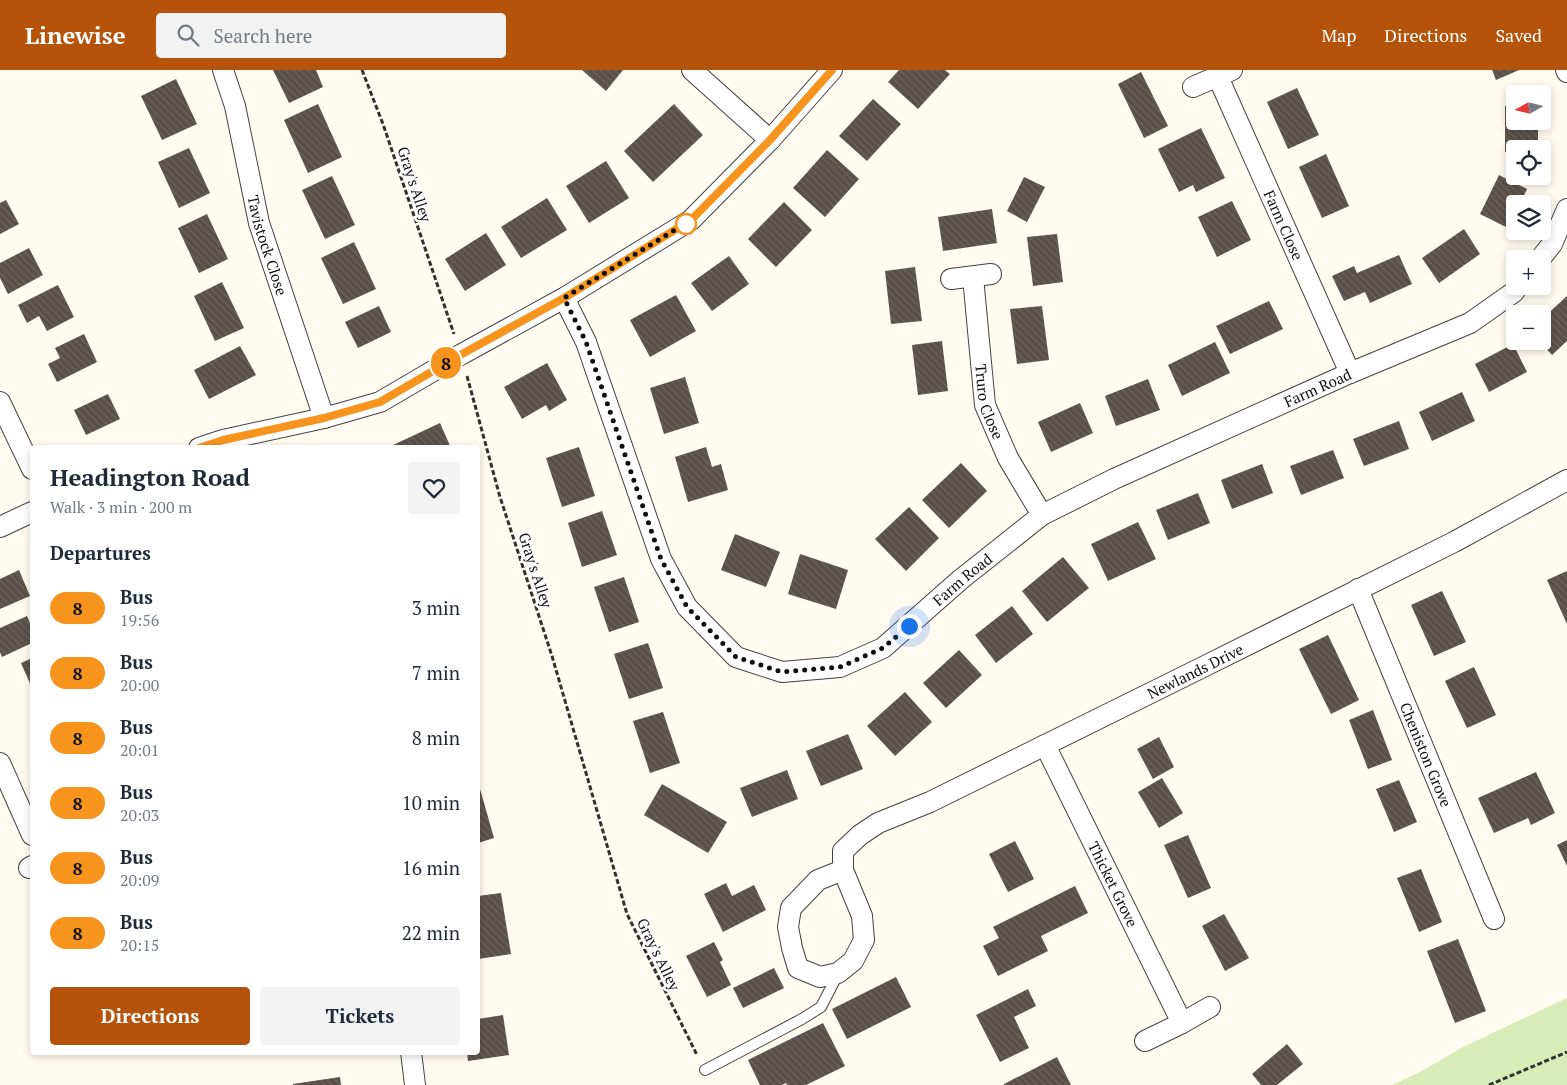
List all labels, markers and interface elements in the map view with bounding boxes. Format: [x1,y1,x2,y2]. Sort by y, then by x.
search box [156,13,506,58]
text: Linewise [25,19,126,51]
icon: search [174,21,202,49]
text: Search here [214,23,312,48]
text: Map [1321,23,1356,47]
text: Directions [1384,23,1467,47]
text: Saved [1495,23,1542,47]
north arrow [1506,85,1551,130]
map controls [1506,85,1551,350]
button: locate [1506,140,1551,185]
street label: Gray's Alley [393,144,437,225]
street label: Farm Close [1260,187,1308,263]
street label: Tavistock Close [244,193,292,298]
button: layers [1506,195,1551,240]
unlabelled marker [675,213,697,235]
button: + [1506,250,1551,295]
button: − [1506,305,1551,350]
line badge: 8 [430,347,462,379]
text: 8 [441,351,451,375]
street label: Truro Close [971,363,1009,442]
street label: Farm Road [1281,364,1354,411]
text: Headington Road [50,461,250,493]
button: heart [408,462,460,514]
text: Walk · 3 min · 200 m [50,496,192,518]
street label: Gray's Alley [514,530,558,611]
text: Departures [50,540,151,565]
street label: Farm Road [928,549,996,610]
text: Bus [120,584,153,609]
text: 3 min [412,595,460,620]
text: 8 [72,596,83,620]
text: 19:56 [120,609,159,631]
your location [897,614,922,639]
street label: Newlands Drive [1144,639,1246,703]
text: Bus [120,649,153,674]
text: 7 min [412,660,460,685]
text: 8 [72,661,83,685]
text: 20:00 [120,674,159,696]
street label: Cheniston Grove [1396,699,1457,810]
text: Bus [120,714,153,739]
text: 8 min [412,725,460,750]
text: 8 [72,726,83,750]
text: 20:01 [120,739,159,761]
text: Bus [120,779,153,804]
text: 10 min [402,790,460,815]
text: 8 [72,791,83,815]
text: 20:03 [120,804,159,826]
street label: Thicket Grove [1084,838,1143,930]
text: Bus [120,844,153,869]
text: 16 min [402,855,460,880]
text: 8 [72,856,83,880]
text: 20:09 [120,869,159,891]
text: Bus [120,909,153,934]
street label: Gray's Alley [633,915,685,994]
text: 22 min [402,920,460,945]
text: 8 [72,921,83,945]
text: 20:15 [120,934,159,956]
button: Directions [50,987,250,1045]
button: Tickets [260,987,460,1045]

